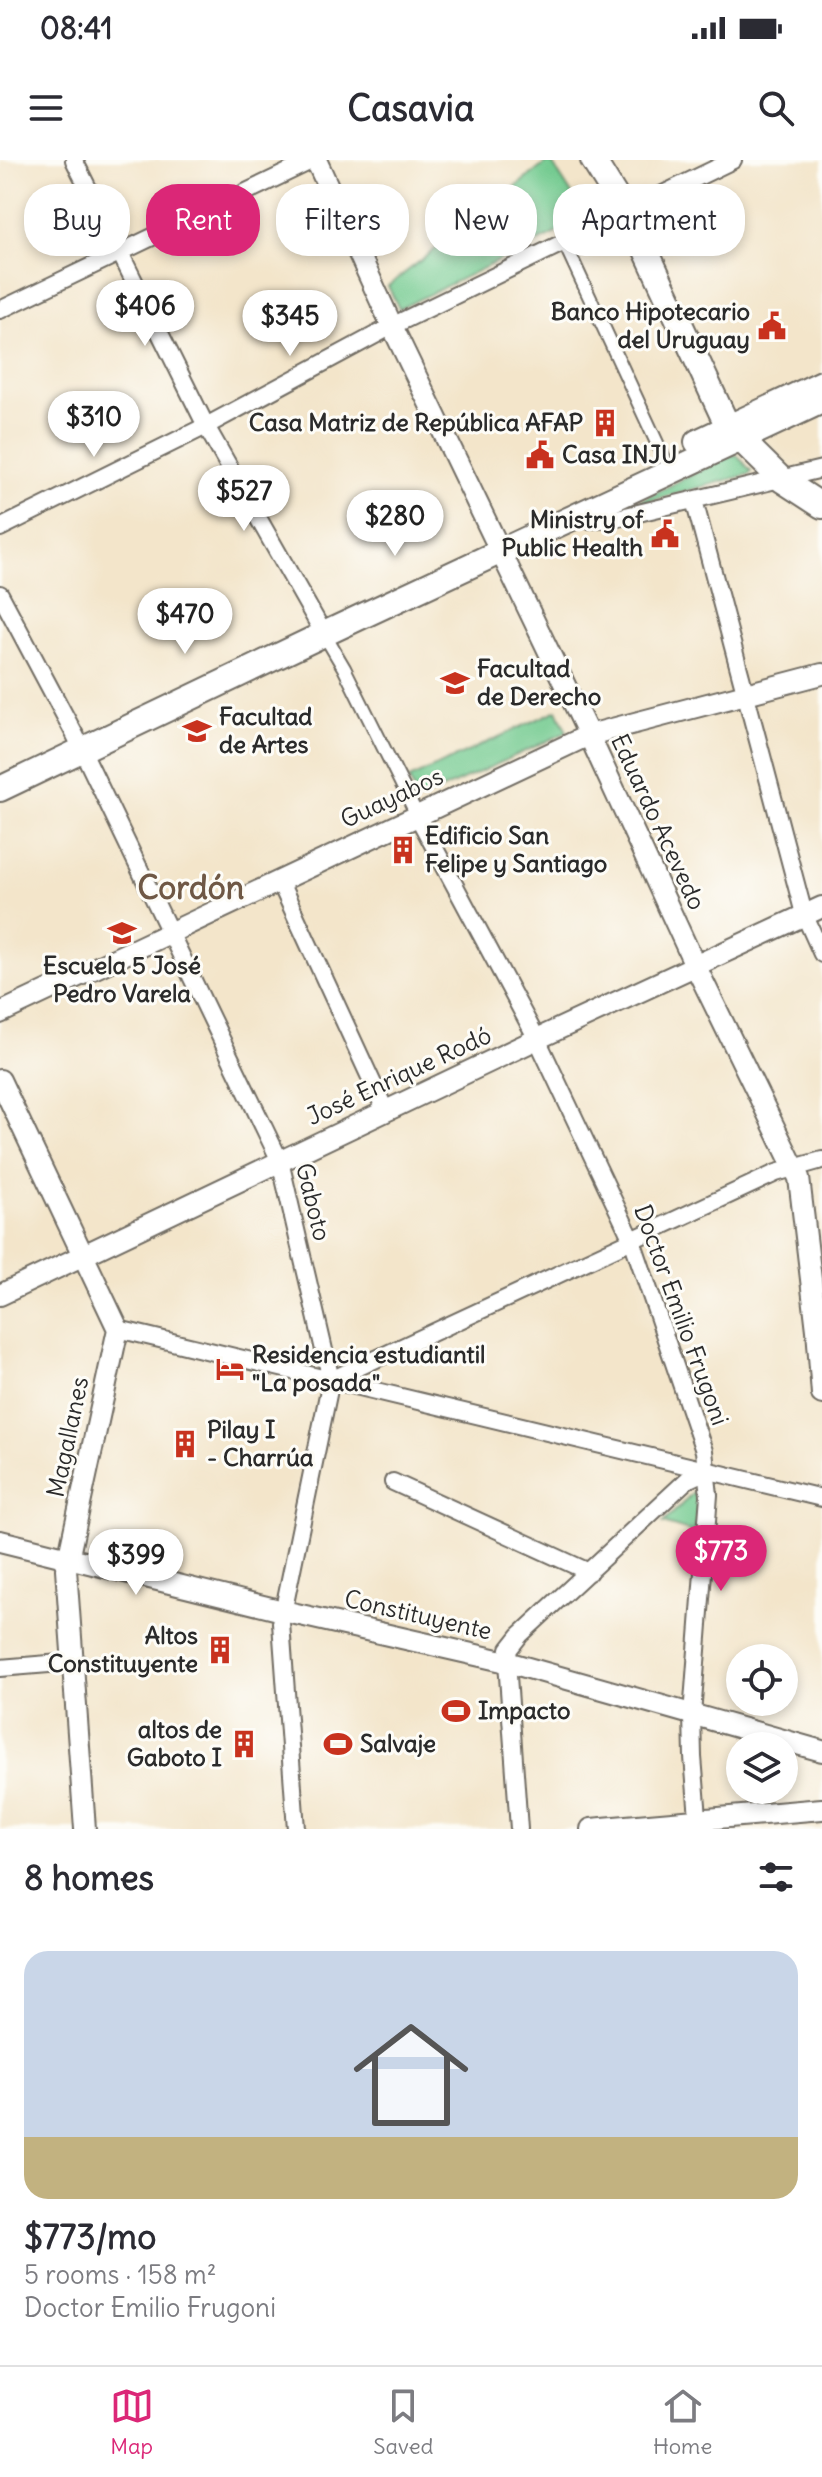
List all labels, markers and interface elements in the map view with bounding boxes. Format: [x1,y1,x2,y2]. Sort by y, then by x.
text: 08:41 [40,9,113,47]
icon: menu [24,86,68,130]
text: Casavia [348,86,474,131]
icon: search [754,86,798,130]
chip: Buy [24,184,130,256]
chip: Rent [146,184,260,256]
chip: Filters [276,184,409,256]
chip: New [425,184,537,256]
chip: Apartment [553,184,745,256]
pin: $406 [98,280,192,348]
text: $406 [114,289,176,322]
pin: $345 [243,290,337,358]
place label: Banco Hipotecario del Uruguay [551,296,750,354]
text: $345 [260,299,320,332]
public building icon: Banco Hipotecario del Uruguay [757,311,787,341]
pin: $310 [47,391,141,459]
text: $310 [66,400,122,433]
place label: Casa Matriz de República AFAP [249,407,584,437]
building icon: Casa Matriz de República AFAP [590,408,620,438]
place label: Casa INJU [562,439,677,469]
public building icon: Casa INJU [525,440,555,470]
pin: $527 [197,465,291,533]
text: $527 [216,474,272,507]
pin: $280 [348,490,442,558]
text: $280 [365,499,425,532]
place label: Ministry of Public Health [502,504,644,562]
public building icon: Ministry of Public Health [650,519,680,549]
pin: $470 [138,588,232,656]
text: $470 [155,597,215,630]
place label: Facultad de Derecho [477,653,601,711]
school or university icon: Facultad de Derecho [440,668,470,698]
place label: Facultad de Artes [219,701,312,759]
school or university icon: Facultad de Artes [182,716,212,746]
street label: Eduardo Acevedo [605,729,713,914]
street label: Guayabos [335,760,448,834]
place label: Edificio San Felipe y Santiago [425,820,607,878]
building icon: Edificio San Felipe y Santiago [388,835,418,865]
district label: Cordón [138,867,244,908]
school or university icon: Escuela 5 José Pedro Varela [107,918,137,948]
place label: Escuela 5 José Pedro Varela [43,950,201,1008]
street label: José Enrique Rodó [302,1019,496,1131]
street label: Gaboto [290,1160,338,1244]
street label: Doctor Emilio Frugoni [628,1200,736,1429]
place label: Residencia estudiantil "La posada" [252,1339,485,1397]
hotel icon: Residencia estudiantil "La posada" [215,1354,245,1384]
street label: Magallanes [40,1374,94,1500]
place label: Pilay I - Charrúa [207,1414,314,1472]
building icon: Pilay I - Charrúa [170,1429,200,1459]
pin: $773 [674,1525,768,1593]
pin: $399 [89,1529,183,1597]
text: $773 [694,1534,748,1567]
text: $399 [106,1538,166,1571]
street label: Constituyente [342,1583,495,1646]
place label: Altos Constituyente [48,1620,198,1678]
building icon: Altos Constituyente [205,1635,235,1665]
map controls [726,1644,798,1804]
button: locate [726,1644,798,1716]
place label: Impacto [478,1695,570,1725]
sports icon: Impacto [441,1696,471,1726]
place label: altos de Gaboto I [127,1714,223,1772]
place label: Salvaje [360,1728,436,1758]
building icon: altos de Gaboto I [229,1729,259,1759]
sports icon: Salvaje [323,1729,353,1759]
button: layers [726,1732,798,1804]
icon: filters [754,1855,798,1899]
text: 8 homes [24,1856,154,1899]
icon: home [339,2003,483,2147]
text: $773/mo [24,2215,156,2258]
text: 5 rooms · 158 m² [24,2258,216,2291]
text: Doctor Emilio Frugoni [24,2291,276,2324]
tab: Map [110,2384,154,2460]
tab: Saved [373,2384,433,2460]
tab: Home [653,2384,712,2460]

